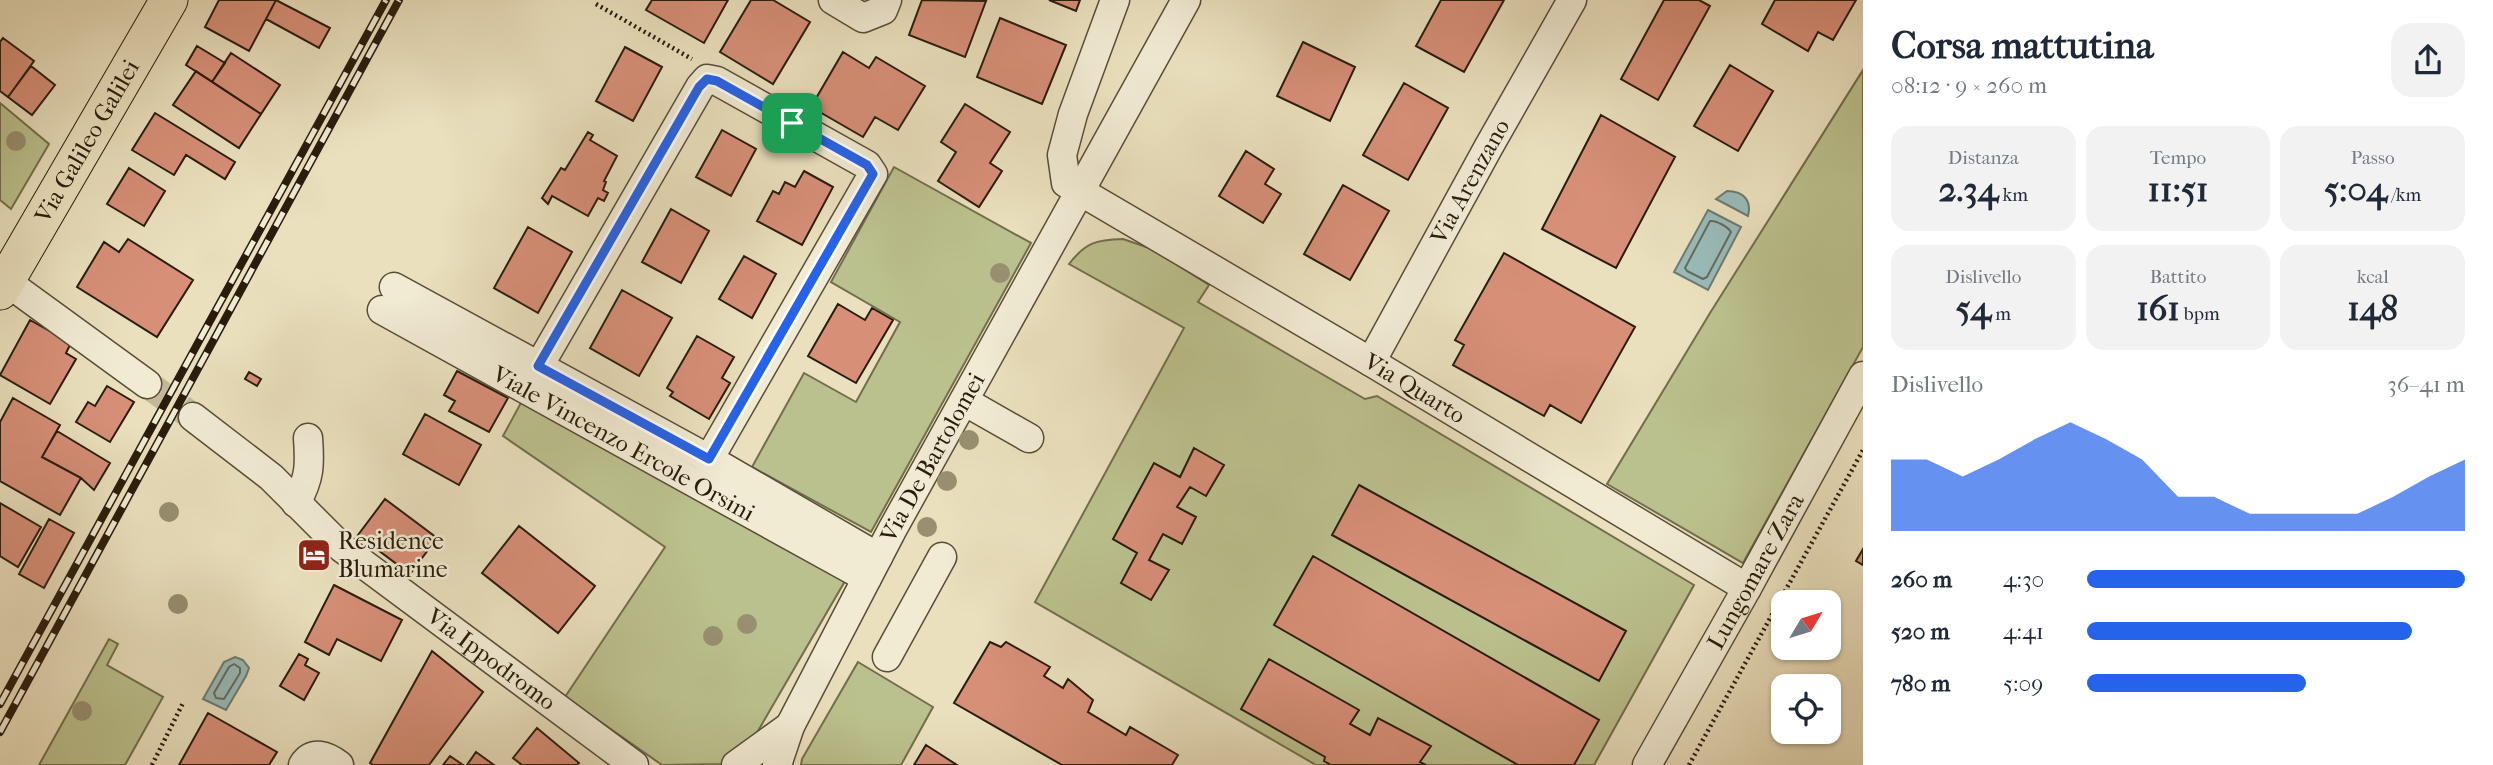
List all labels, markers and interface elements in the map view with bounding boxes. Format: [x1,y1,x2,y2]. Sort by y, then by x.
text: Corsa mattutina [1891,23,2154,68]
button: share [2391,23,2465,97]
street label: Via Galileo Galilei [28,55,145,229]
text: 08:12 · 9 × 260 m [1891,72,2047,99]
pin [762,93,822,153]
icon: arrive [773,104,811,142]
street label: Via Arenzano [1424,114,1516,249]
text: Distanza [1948,147,2019,169]
text: Tempo [2150,147,2206,169]
text: Passo [2351,147,2395,169]
text: 2.34 [1939,169,1998,210]
text: 11:51 [2147,169,2209,210]
text: 5:04 [2324,169,2387,210]
text: km [1998,184,2028,206]
text: /km [2387,184,2421,206]
text: Dislivello [1945,266,2021,288]
text: Battito [2150,266,2206,288]
text: kcal [2357,266,2389,288]
text: 54 [1955,288,1991,329]
text: 161 [2136,288,2180,329]
text: 148 [2347,288,2398,329]
text: m [1991,303,2011,325]
text: bpm [2180,303,2220,325]
street label: Via Quarto [1358,347,1471,430]
street label: Viale Vincenzo Ercole Orsini [487,359,760,527]
street label: Via De Bartolomei [874,368,990,548]
text: Dislivello [1891,371,1983,398]
text: 36–41 m [2387,371,2465,398]
street label: Lungomare Zara [1701,488,1810,654]
place label: Residence Blumarine [338,527,448,583]
hotel icon: Residence Blumarine [295,536,333,574]
text: 260 m [1891,566,1952,593]
text: 4:30 [2003,566,2044,593]
north arrow [1771,590,1841,660]
map controls [1771,590,1841,744]
street label: Via Ippodromo [421,601,561,716]
text: 520 m [1891,618,1950,645]
text: 4:41 [2003,618,2044,645]
text: 780 m [1891,670,1950,697]
text: 5:09 [2003,670,2043,697]
button: locate [1771,674,1841,744]

